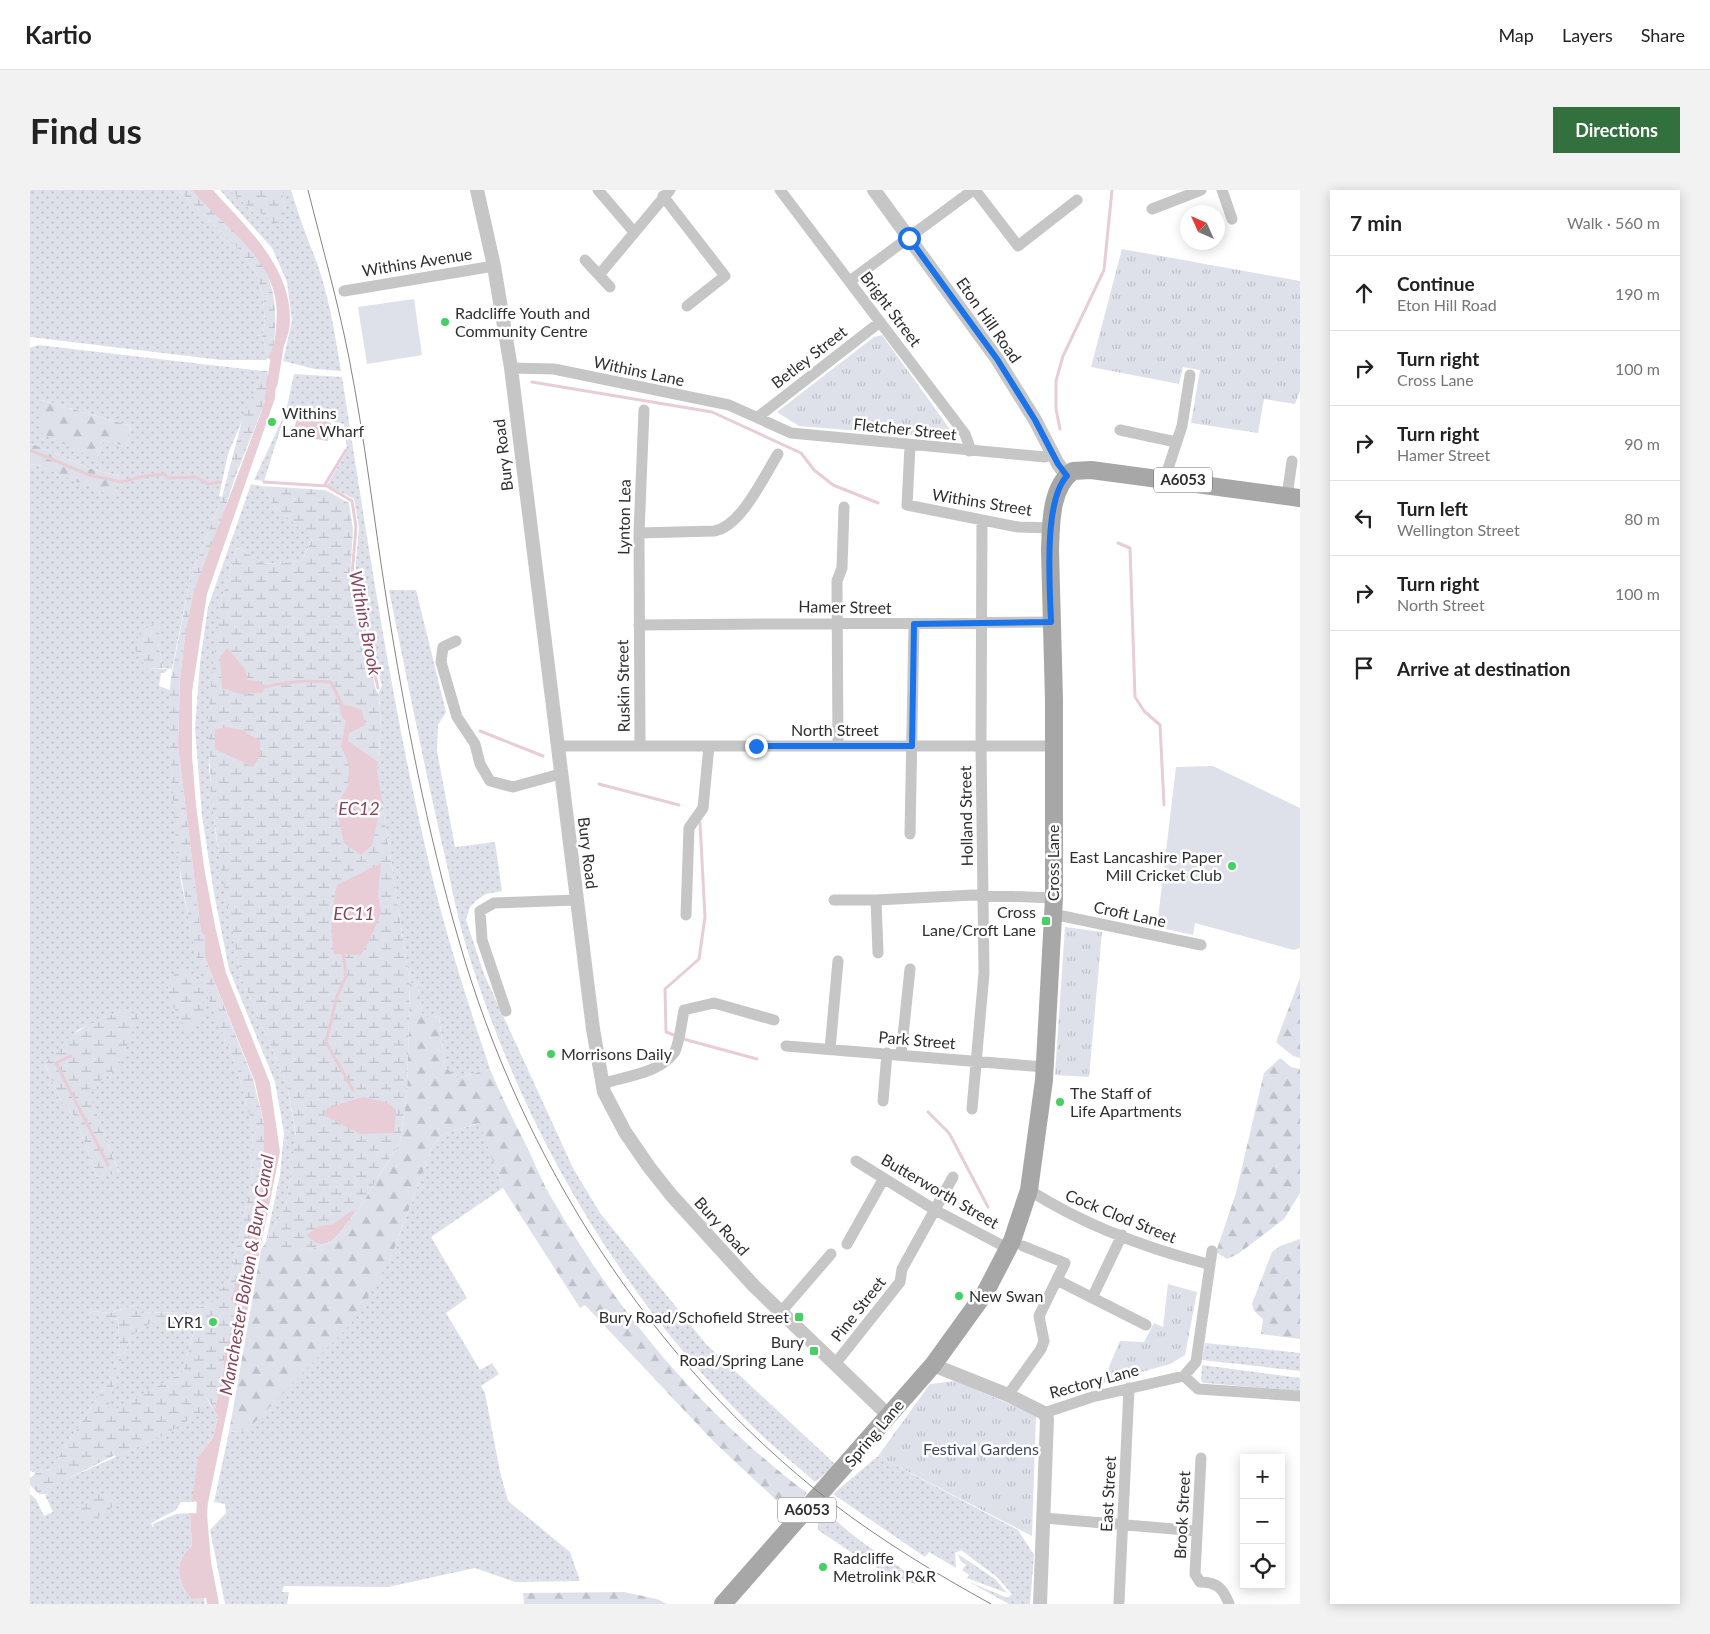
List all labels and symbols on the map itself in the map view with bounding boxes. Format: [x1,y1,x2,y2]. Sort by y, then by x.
north arrow [1180,205,1225,250]
route start [898,227,921,250]
street label: Withins Avenue [360,243,473,280]
street label: Bright Street [857,267,926,350]
street label: Eton Hill Road [953,273,1026,366]
place label: Radcliffe Youth and Community Centre [455,303,590,340]
marker: Radcliffe Youth and Community Centre [439,316,451,328]
street label: Betley Street [767,321,850,392]
street label: Withins Lane [592,352,686,389]
place label: Withins Lane Wharf [282,403,365,440]
street label: Fletcher Street [853,414,958,443]
marker: Withins Lane Wharf [266,416,278,428]
street label: Bury Road [489,418,516,492]
road number: A6053 [1154,468,1212,492]
street label: Lynton Lea [613,479,634,555]
street label: Withins Street [931,484,1034,519]
water label: Withins Brook [345,569,387,677]
street label: Hamer Street [798,596,892,617]
street label: Ruskin Street [612,639,633,733]
street label: North Street [791,720,879,739]
route end [745,735,768,758]
street label: Holland Street [955,765,976,866]
water label: EC12 [338,797,380,819]
street label: Bury Road [575,816,602,890]
street label: Cross Lane [1043,825,1062,901]
place label: East Lancashire Paper Mill Cricket Club [1069,847,1222,884]
marker: East Lancashire Paper Mill Cricket Club [1226,860,1238,872]
street label: Croft Lane [1092,897,1168,930]
water label: EC11 [333,902,375,924]
place label: Cross Lane/Croft Lane [922,902,1036,939]
marker: Cross Lane/Croft Lane [1040,915,1052,927]
street label: Park Street [878,1027,957,1052]
place label: Morrisons Daily [561,1044,673,1063]
marker: Morrisons Daily [545,1048,557,1060]
place label: The Staff of Life Apartments [1070,1083,1182,1120]
marker: The Staff of Life Apartments [1054,1096,1066,1108]
street label: Butterworth Street [878,1149,1003,1232]
water label: Manchester Bolton & Bury Canal [214,1153,278,1397]
street label: Cock Clod Street [1063,1185,1180,1247]
street label: Bury Road [691,1192,754,1259]
street label: Pine Street [826,1272,889,1345]
place label: New Swan [969,1286,1043,1305]
marker: New Swan [953,1290,965,1302]
place label: Bury Road/Schofield Street [599,1307,789,1326]
marker: Bury Road/Schofield Street [793,1311,805,1323]
place label: LYR1 [167,1312,203,1331]
marker: LYR1 [207,1316,219,1328]
place label: Bury Road/Spring Lane [679,1332,805,1369]
marker: Bury Road/Spring Lane [808,1345,820,1357]
street label: Rectory Lane [1047,1359,1141,1402]
street label: Spring Lane [840,1395,907,1470]
park label: Festival Gardens [923,1439,1039,1458]
street label: East Street [1096,1455,1119,1532]
street label: Brook Street [1170,1470,1193,1559]
road number: A6053 [778,1498,836,1522]
place label: Radcliffe Metrolink P&R [833,1548,936,1585]
marker: Radcliffe Metrolink P&R [817,1561,829,1573]

